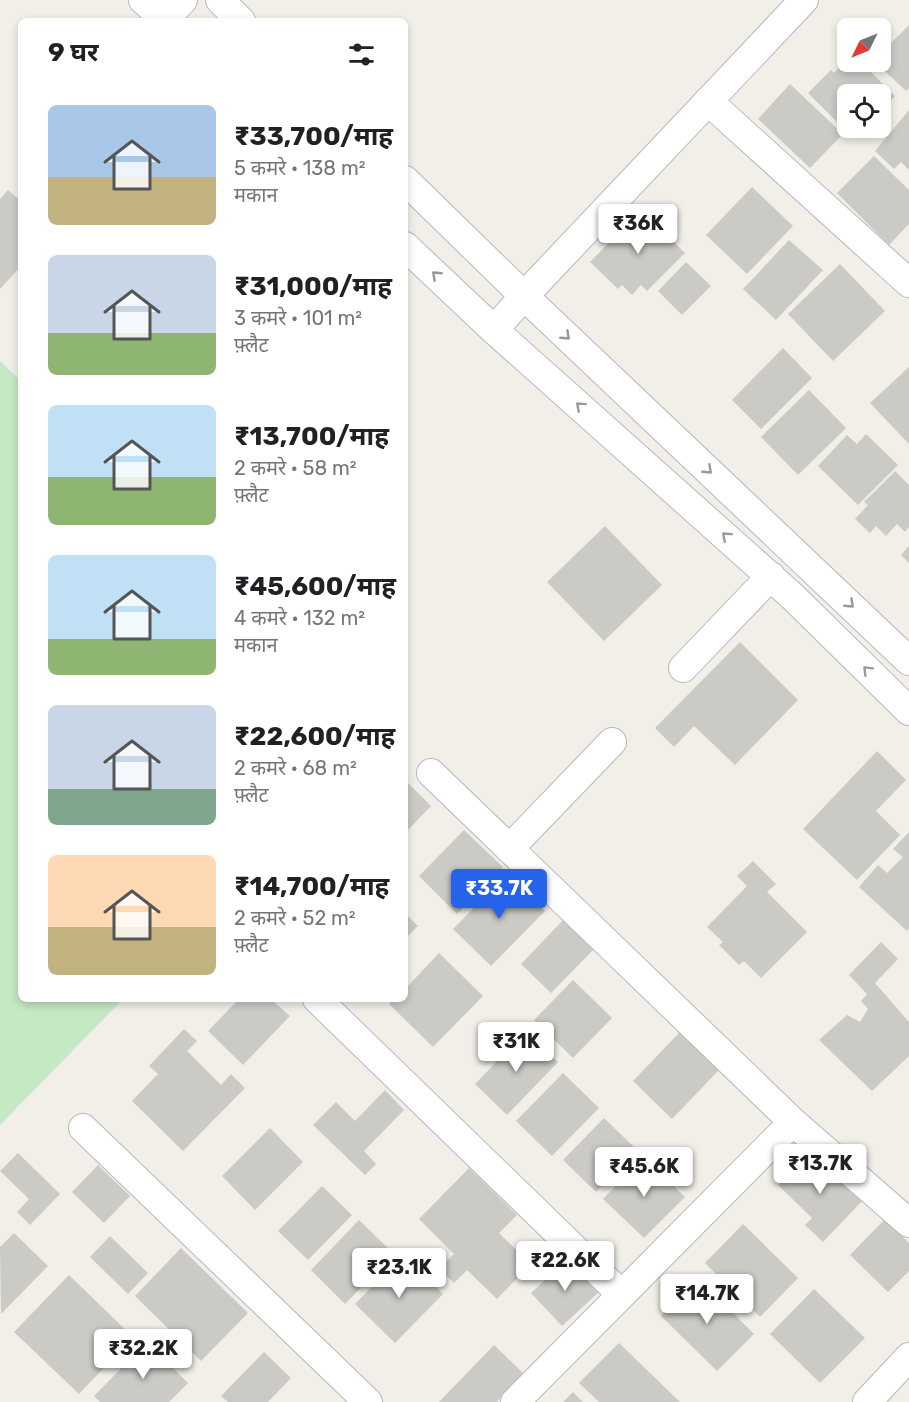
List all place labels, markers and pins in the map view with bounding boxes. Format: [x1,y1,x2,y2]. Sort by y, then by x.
pin: ₹36K [602,204,674,255]
pin: ₹33.7K [450,869,548,920]
pin: ₹31K [480,1022,552,1073]
pin: ₹13.7K [771,1144,869,1195]
pin: ₹45.6K [595,1147,693,1198]
pin: ₹22.6K [516,1241,614,1292]
pin: ₹23.1K [350,1248,448,1299]
pin: ₹14.7K [658,1274,756,1325]
pin: ₹32.2K [94,1329,192,1380]

